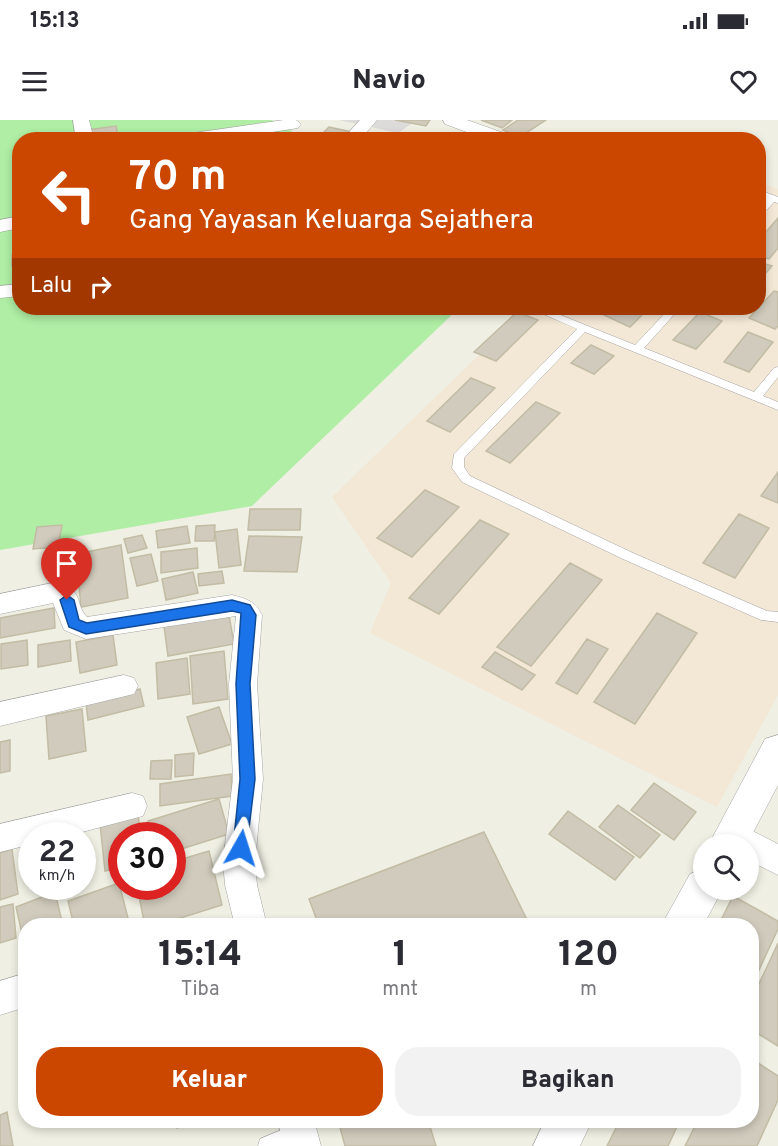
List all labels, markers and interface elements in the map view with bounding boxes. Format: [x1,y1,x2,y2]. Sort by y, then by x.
text: 15:13 [30,8,80,35]
text: Navio [352,64,426,98]
icon: menu [18,65,51,98]
icon: heart [727,65,760,98]
text: 70 m [129,152,227,205]
icon: left [30,156,108,234]
text: Gang Yayasan Keluarga Sejathera [129,204,534,238]
icon: right [84,270,117,303]
text: Lalu [30,273,72,300]
pin [41,538,92,600]
icon: arrive [50,547,83,580]
position arrow [209,816,273,880]
speed limit sign: 30 [108,822,186,900]
map controls [693,834,759,900]
button: search [693,834,759,900]
text: 22 [39,835,75,872]
text: km/h [39,867,75,886]
text: 15:14 [158,933,242,979]
text: 1 [393,933,408,979]
text: 120 [558,933,619,979]
text: Tiba [181,977,220,1003]
text: mnt [382,977,418,1003]
text: m [580,977,597,1003]
button: Keluar [36,1047,383,1116]
button: Bagikan [395,1047,741,1116]

